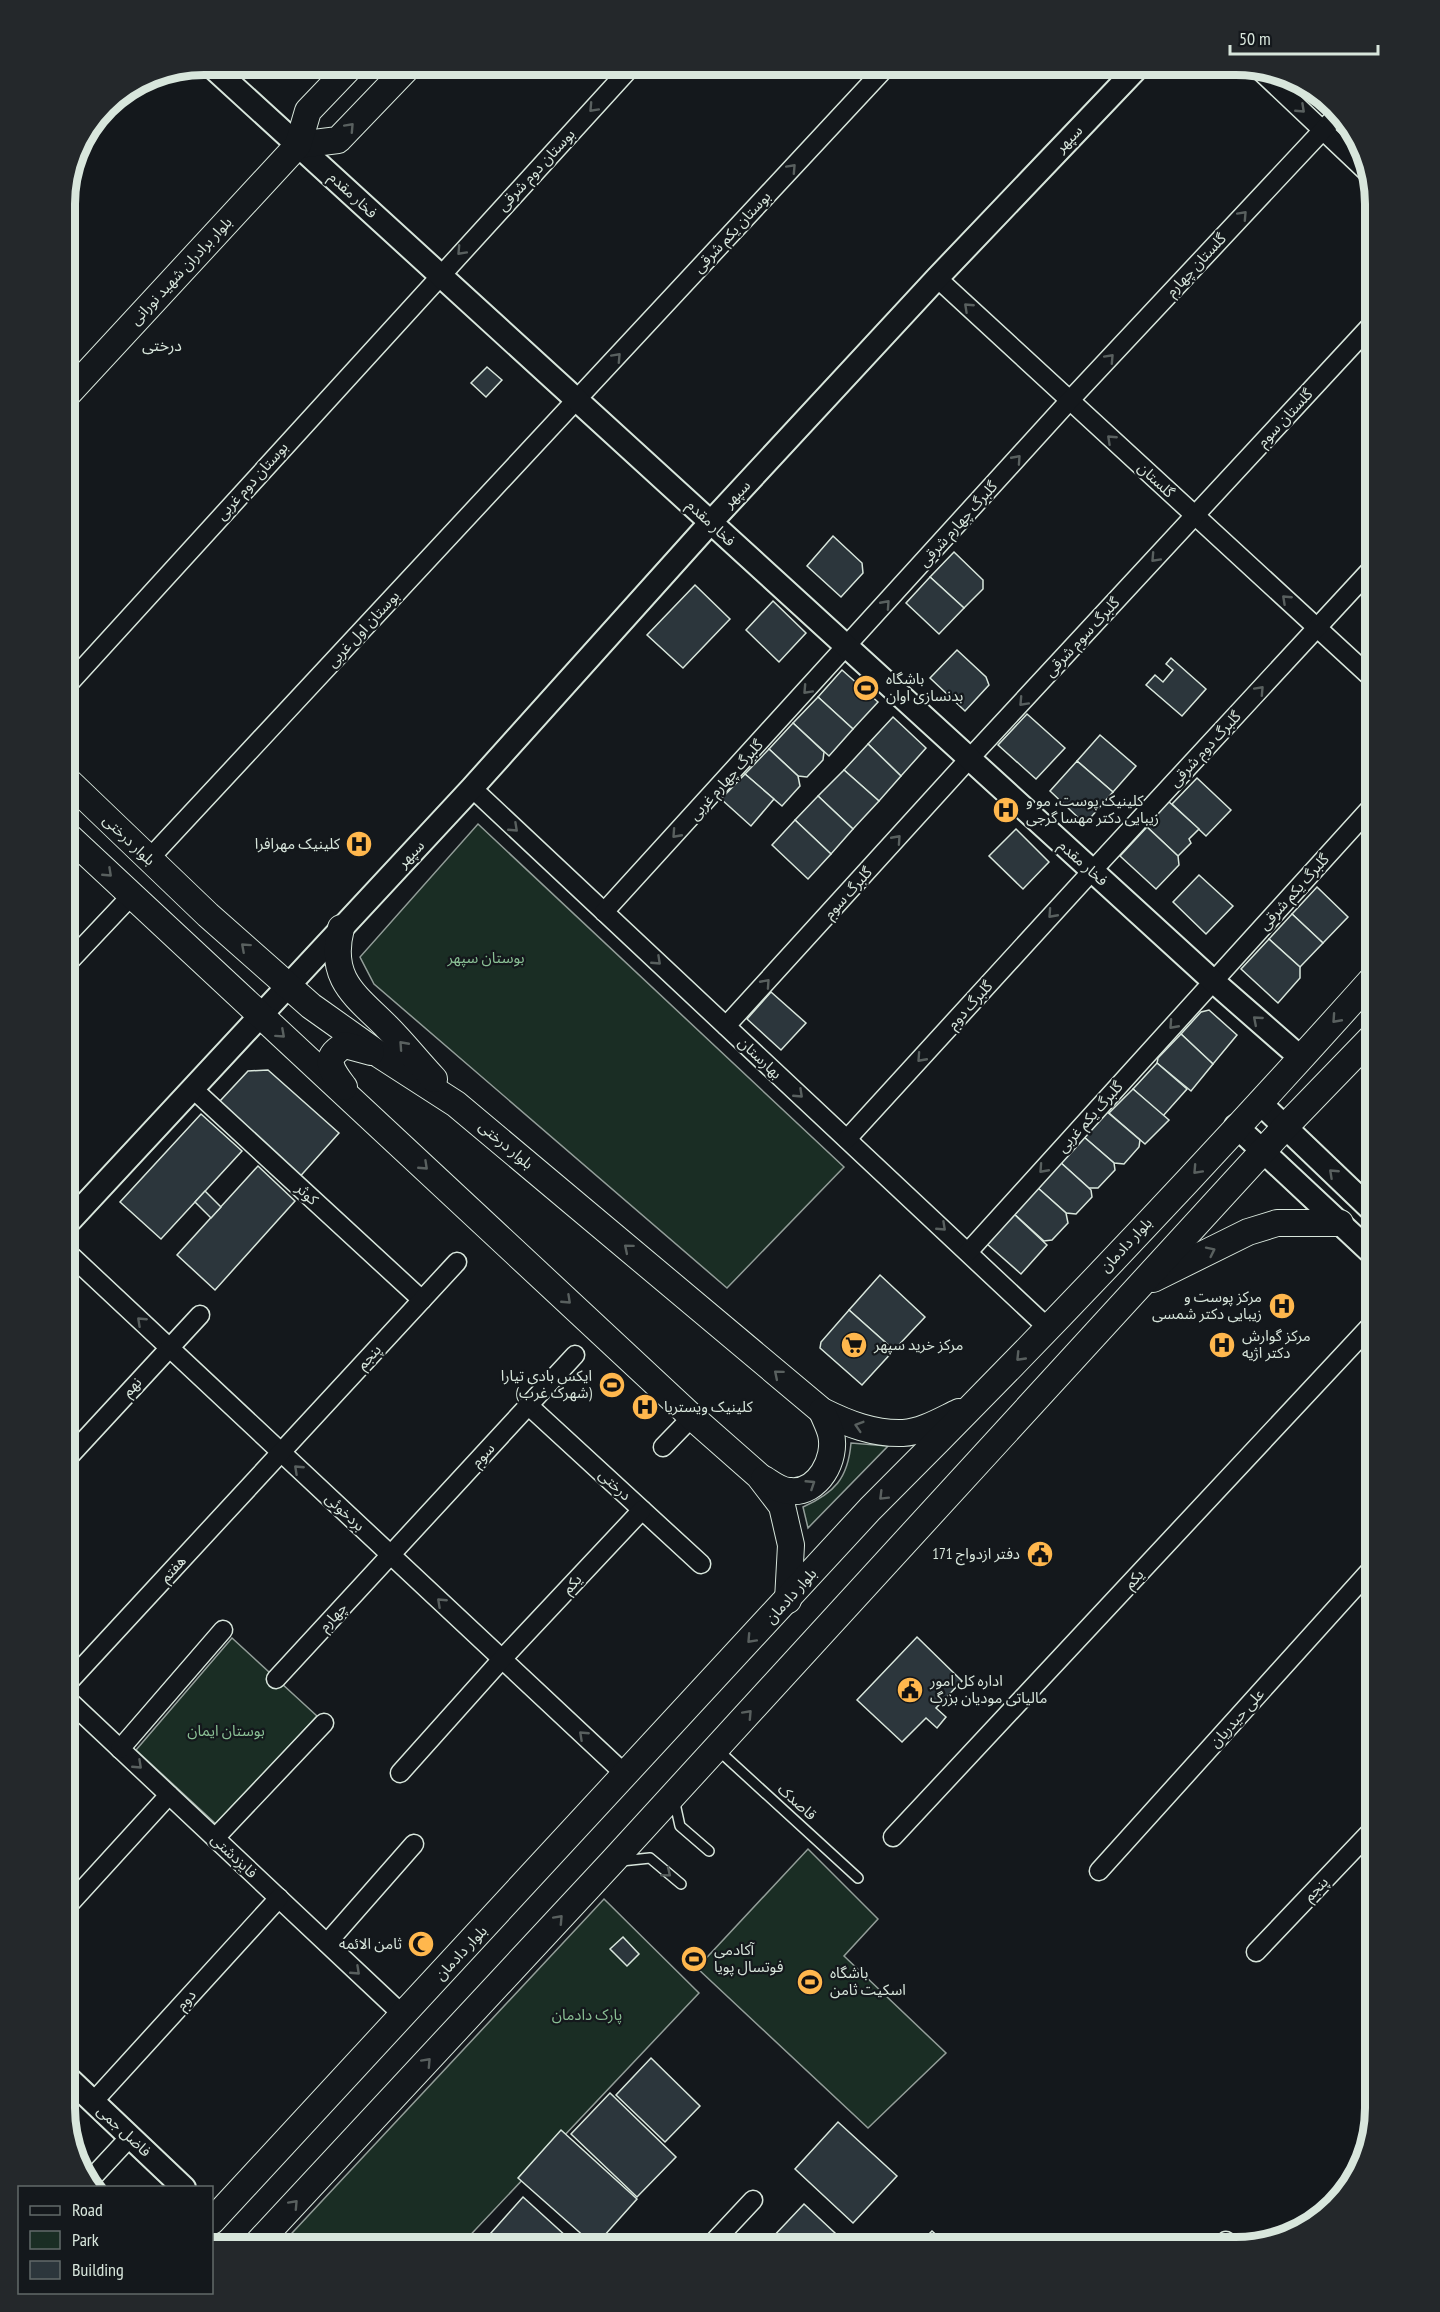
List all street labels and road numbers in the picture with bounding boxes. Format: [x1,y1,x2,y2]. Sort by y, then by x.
street label: سپهر [1050,121,1087,158]
street label: بوستان دوم شرقی [493,125,580,216]
street label: فخار مقدم [324,167,382,224]
street label: بوستان یکم شرقی [689,187,776,278]
street label: بلوار برادران شهید نورانی [125,212,236,329]
street label: گلستان چهارم [1161,228,1232,302]
street label: گلستان سوم [1253,384,1318,452]
street label: بوستان دوم غربی [212,438,293,525]
street label: گلستان [1134,458,1179,502]
street label: سپهر [718,476,755,513]
street label: گلبرگ چهارم شرقی [914,476,1003,572]
street label: فخار مقدم [682,495,740,552]
street label: بوستان اول غربی [322,586,403,671]
street label: گلبرگ سوم شرقی [1040,592,1125,682]
street label: گلبرگ دوم شرقی [1165,706,1247,792]
street label: گلبرگ چهارم غربی [685,735,769,825]
street label: بلوار درختی [99,810,159,869]
street label: سپهر [392,836,429,873]
street label: فخار مقدم [1053,836,1112,891]
street label: گلبرگ یکم شرقی [1254,849,1335,935]
street label: گلبرگ سوم [819,862,878,924]
street label: گلبرگ دوم [943,976,998,1034]
street label: بهارستان [734,1033,786,1083]
street label: گلبرگ یکم غربی [1053,1077,1129,1158]
street label: بلوار درختی [475,1116,537,1173]
street label: کوثر [291,1178,323,1209]
street label: بلوار دادمان [1095,1213,1156,1276]
street label: پنجم [352,1340,386,1375]
street label: نهم [118,1373,147,1402]
street label: سوم [467,1438,500,1472]
street label: درختی [595,1465,636,1504]
street label: بردخوئی [321,1488,369,1535]
street label: هفتم [155,1551,191,1587]
street label: بلوار دادمان [761,1564,821,1627]
street label: یکم [1120,1565,1149,1594]
street label: یکم [558,1570,587,1599]
street label: چهارم [314,1598,352,1637]
street label: علی حیدریان [1205,1684,1268,1751]
street label: قاصدک [774,1779,821,1824]
street label: فایزدشتی [207,1829,262,1882]
street label: پنجم [1299,1872,1334,1907]
street label: بلوار دادمان [430,1921,491,1984]
street label: دوم [172,1985,201,2015]
street label: فاضل جمی [93,2101,156,2161]

